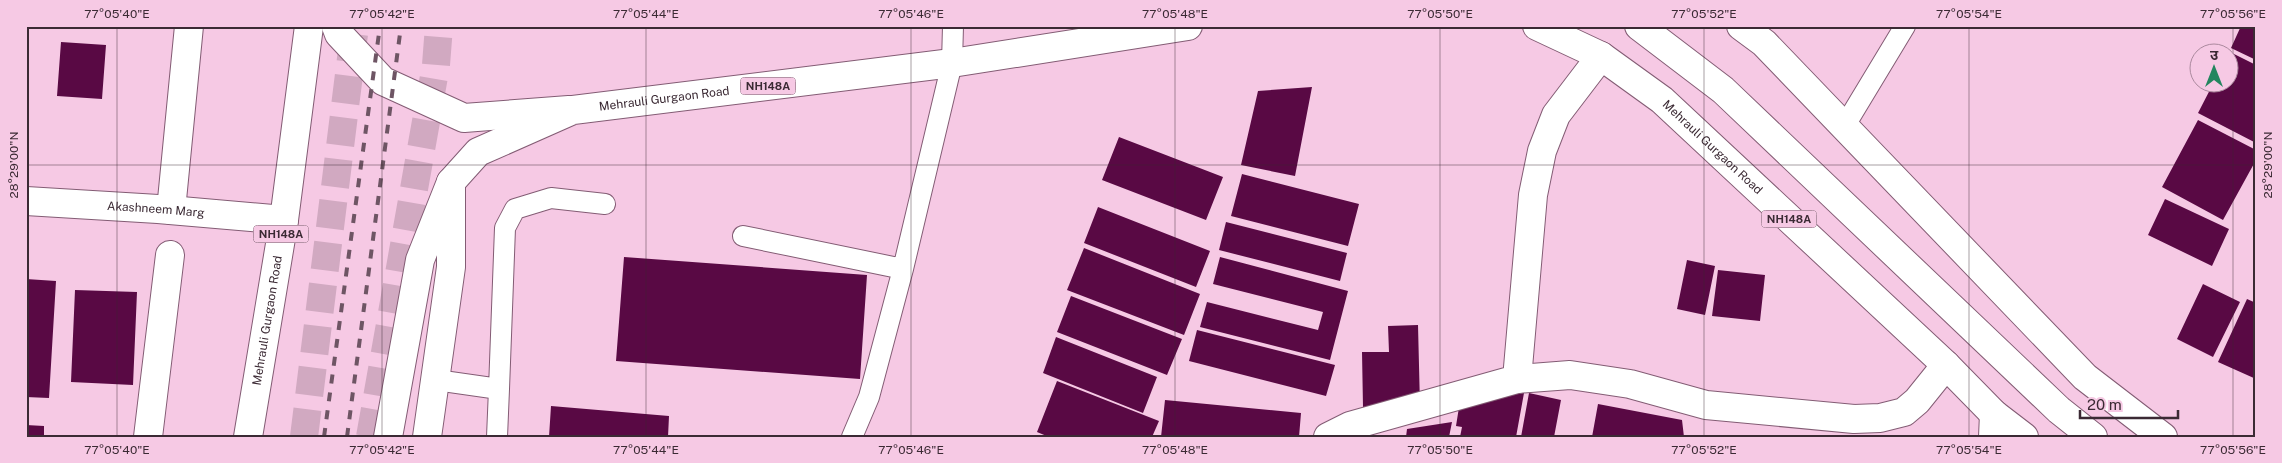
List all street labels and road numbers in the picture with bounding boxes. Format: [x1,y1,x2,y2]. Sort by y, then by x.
road number: NH148A [740,78,796,94]
street label: Mehrauli Gurgaon Road [598,84,730,114]
street label: Mehrauli Gurgaon Road [1660,97,1765,197]
street label: Akashneem Marg [107,199,205,220]
road number: NH148A [1762,210,1816,228]
road number: NH148A [254,225,308,242]
street label: Mehrauli Gurgaon Road [250,255,285,387]

